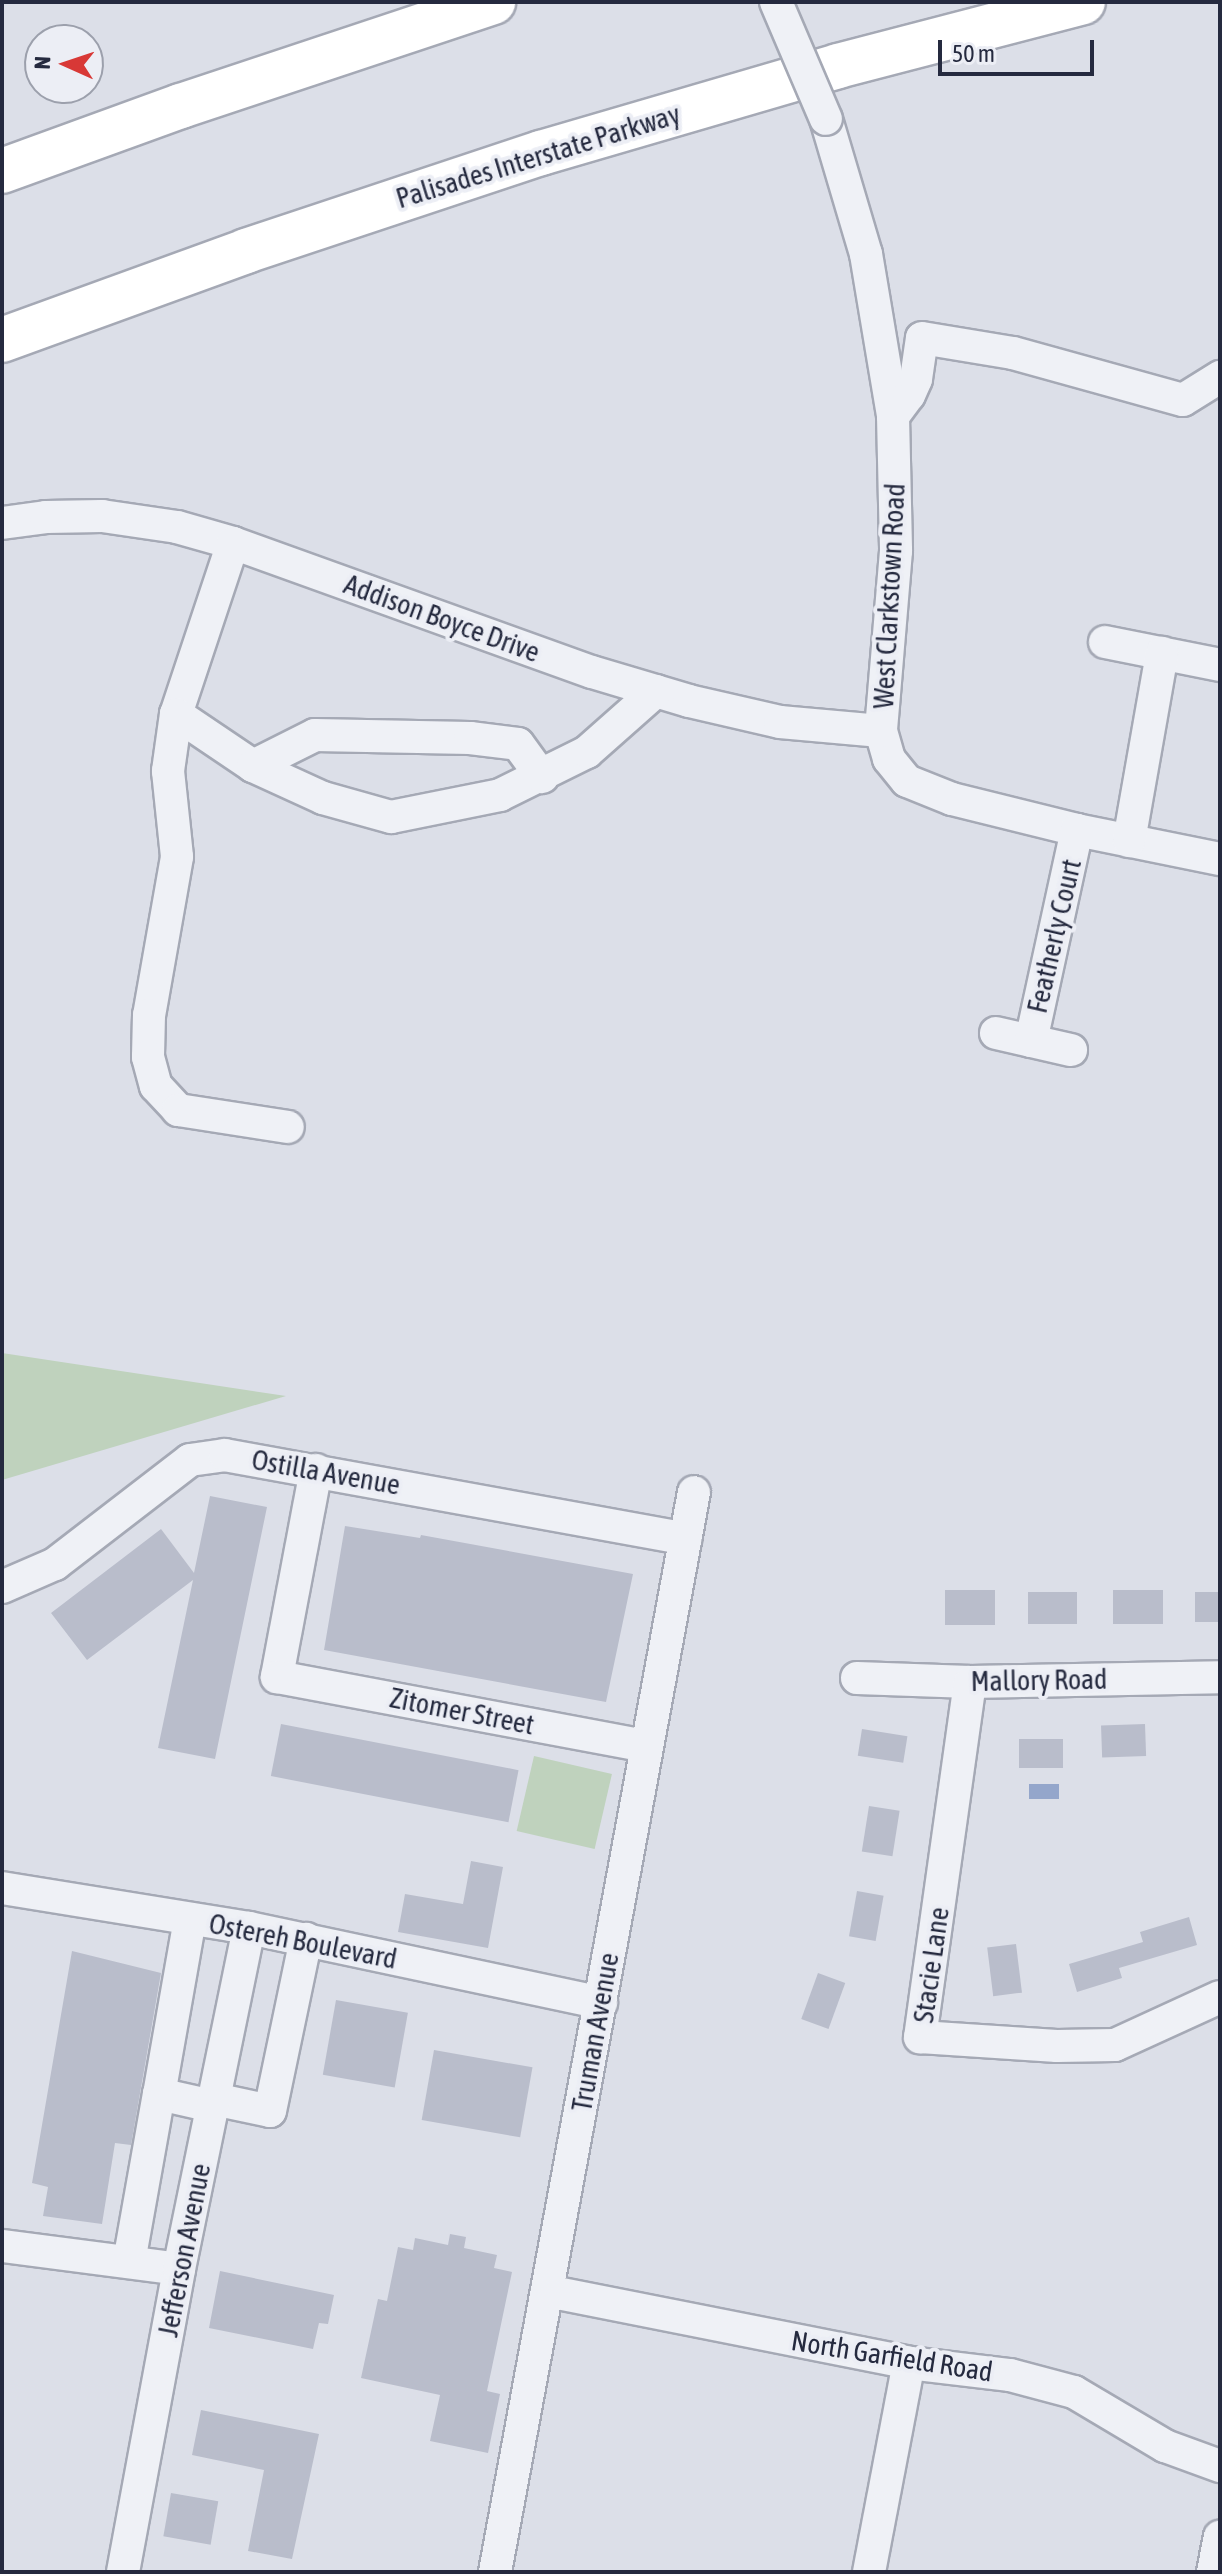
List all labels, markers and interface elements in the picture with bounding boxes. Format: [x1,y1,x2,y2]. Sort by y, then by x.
north arrow [24,24,104,104]
scale bar [942,24,1098,74]
text: 50 m [952,40,995,67]
text: N [29,56,55,70]
street label: Palisades Interstate Parkway [392,97,684,215]
street label: West Clarkstown Road [866,482,912,710]
street label: Addison Boyce Drive [340,567,544,669]
street label: Featherly Court [1020,856,1088,1016]
street label: Ostilla Avenue [249,1442,403,1502]
street label: Mallory Road [970,1662,1108,1698]
street label: Zitomer Street [387,1681,537,1741]
street label: Stacie Lane [906,1905,956,2025]
street label: Ostereh Boulevard [206,1906,400,1976]
street label: Truman Avenue [565,1950,625,2114]
street label: Jefferson Avenue [151,2161,217,2339]
street label: North Garfield Road [789,2323,995,2389]

